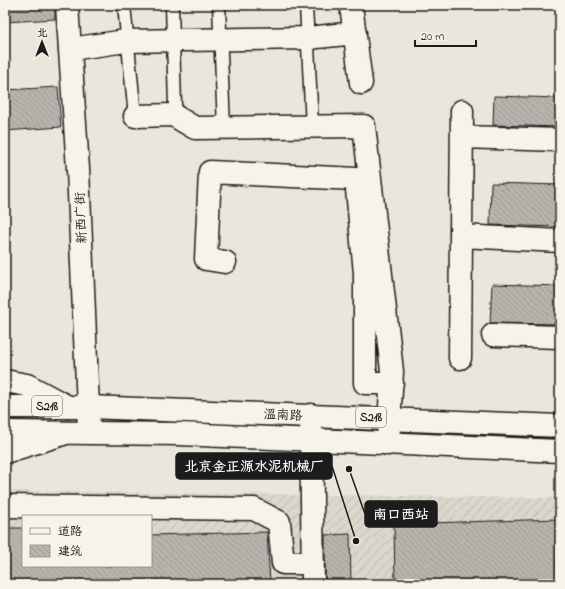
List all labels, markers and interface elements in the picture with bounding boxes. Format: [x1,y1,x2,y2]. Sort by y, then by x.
north arrow [22,22,62,62]
scale bar [415,22,476,48]
text: 北 [37,25,48,41]
text: 20 m [421,28,444,46]
street label: 新西广街 [71,192,92,244]
road number: S218 [32,396,62,416]
street label: 温南路 [263,405,303,426]
road number: S218 [356,407,386,427]
callout: 北京金正源水泥机械厂 [176,453,332,479]
text: 北京金正源水泥机械厂 [184,457,324,478]
callout: 南口西站 [365,501,437,527]
text: 南口西站 [373,505,429,526]
legend [22,515,152,567]
text: 道路 [58,523,82,541]
text: 建筑 [58,543,82,561]

